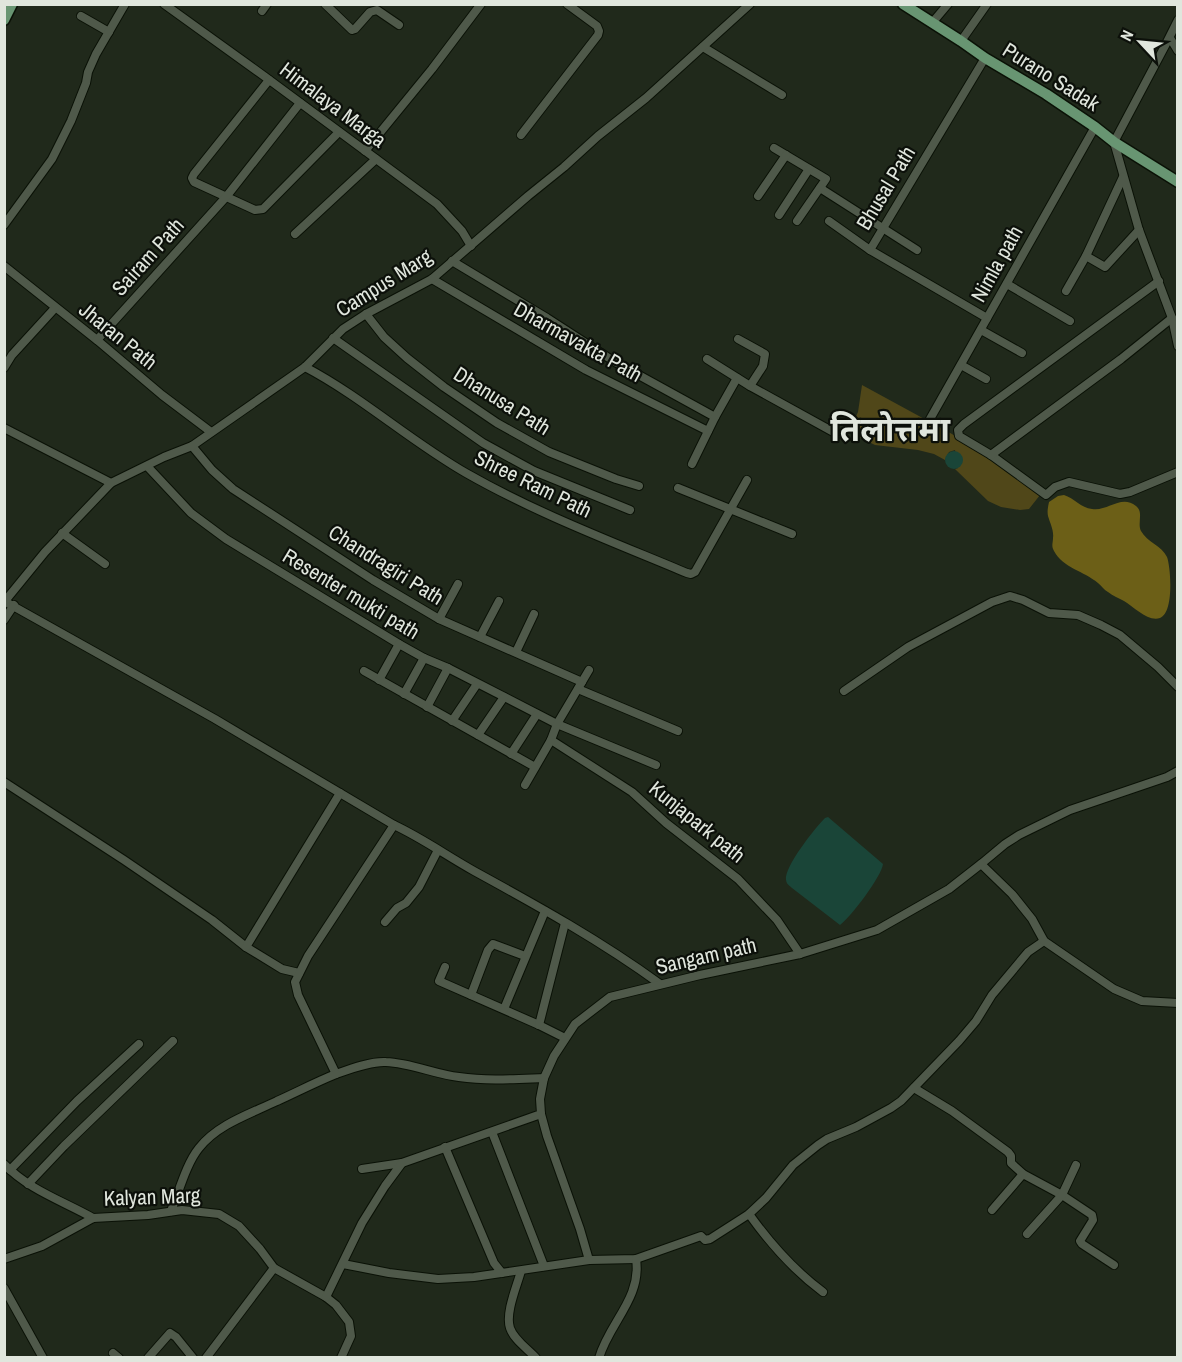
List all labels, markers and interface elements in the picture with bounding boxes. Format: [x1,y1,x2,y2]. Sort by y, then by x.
north arrow [1110,12,1170,72]
text: N [1115,26,1138,45]
street label: Purano Sadak [997,35,1106,118]
street label: Himalaya Marga [274,55,393,154]
street label: Bhusal Path [849,140,922,235]
street label: Sairam Path [105,211,190,302]
street label: Nimla path [964,220,1029,307]
street label: Campus Marg [330,241,438,324]
street label: Dharmavakta Path [509,294,648,389]
street label: Jharan Path [73,295,164,376]
street label: Dhanusa Path [448,359,556,442]
district label: तिलोत्तमा [830,407,951,451]
street label: Shree Ram Path [470,443,597,524]
street label: Chandragiri Path [323,518,450,612]
street label: Resenter mukti path [277,541,425,646]
street label: Kunjapark path [643,774,751,869]
street label: Sangam path [653,930,759,981]
street label: Kalyan Marg [103,1180,201,1213]

